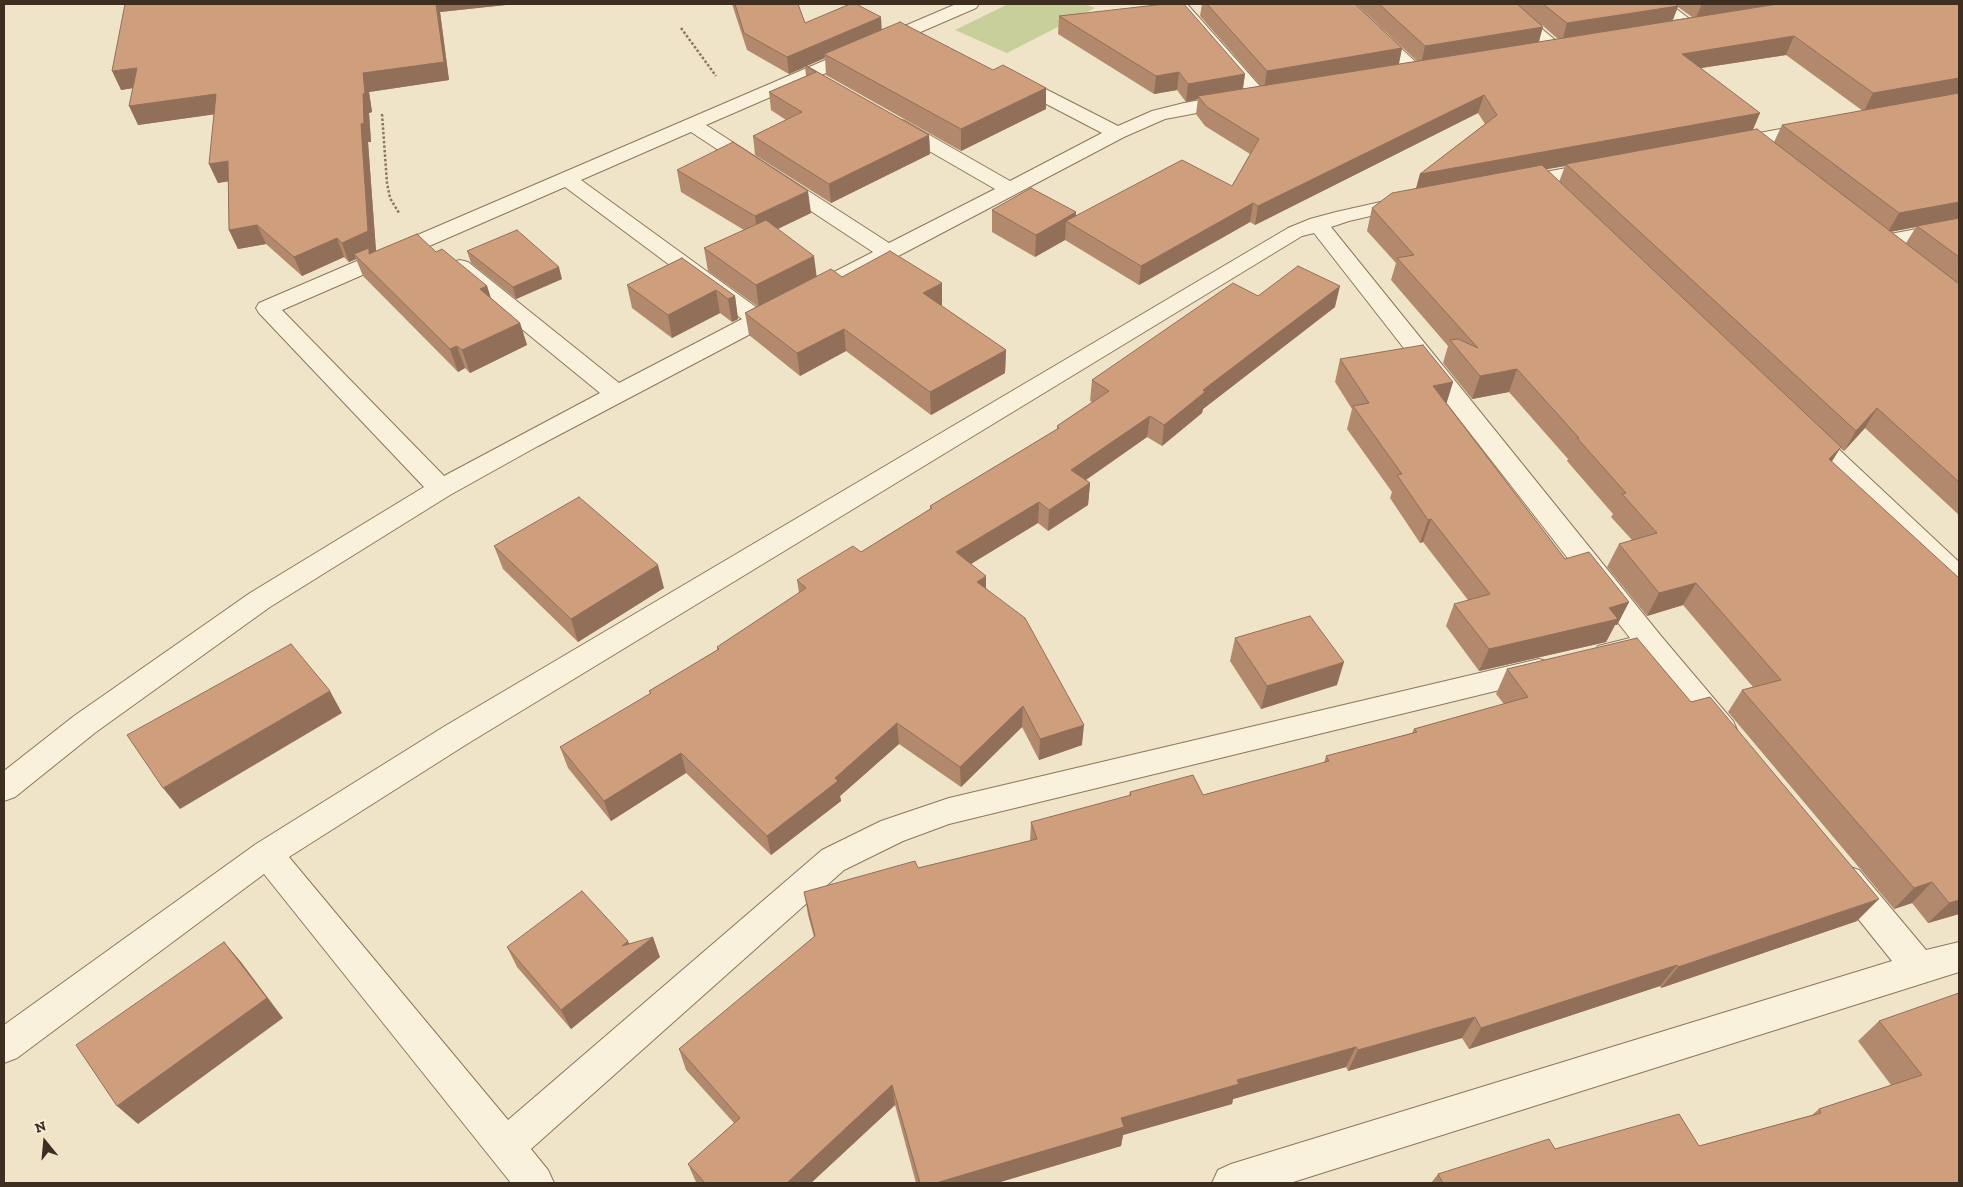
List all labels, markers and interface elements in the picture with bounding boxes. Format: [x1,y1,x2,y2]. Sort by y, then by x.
north arrow [20,1117,70,1167]
text: N [33,1117,48,1137]

